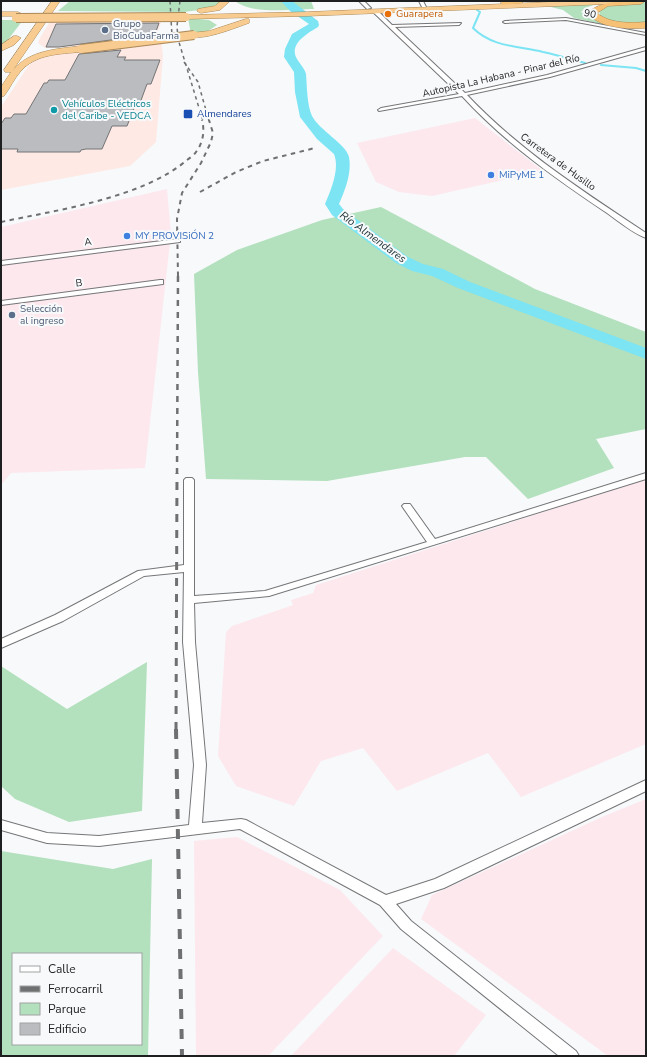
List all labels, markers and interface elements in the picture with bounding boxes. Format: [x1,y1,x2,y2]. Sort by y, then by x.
street label: 90 [583,6,597,22]
place label: Guarapera [396,7,443,21]
marker: Guarapera [383,9,393,19]
place label: Grupo BioCubaFarma [113,17,179,43]
marker: Grupo BioCubaFarma [100,25,110,35]
street label: Autopista La Habana - Pinar del Río [421,51,581,101]
place label: Vehículos Eléctricos del Caribe - VEDCA [61,97,152,123]
marker: Vehículos Eléctricos del Caribe - VEDCA [49,105,59,115]
place label: Almendares [197,107,252,121]
marker: Almendares [182,108,194,120]
street label: Carretera de Husillo [517,130,599,194]
place label: MiPyME 1 [499,168,544,182]
marker: MiPyME 1 [486,170,496,180]
water label: Río Almendares [337,208,409,266]
place label: MY PROVISiÓN 2 [135,229,214,243]
marker: MY PROVISiÓN 2 [122,231,132,241]
street label: A [84,235,93,249]
street label: B [75,276,83,290]
place label: Selección al ingreso [20,302,64,328]
marker: Selección al ingreso [7,310,17,320]
legend [12,953,142,1045]
text: Calle [48,961,76,977]
text: Ferrocarril [48,981,103,997]
text: Parque [48,1001,86,1017]
text: Edificio [48,1021,87,1037]

